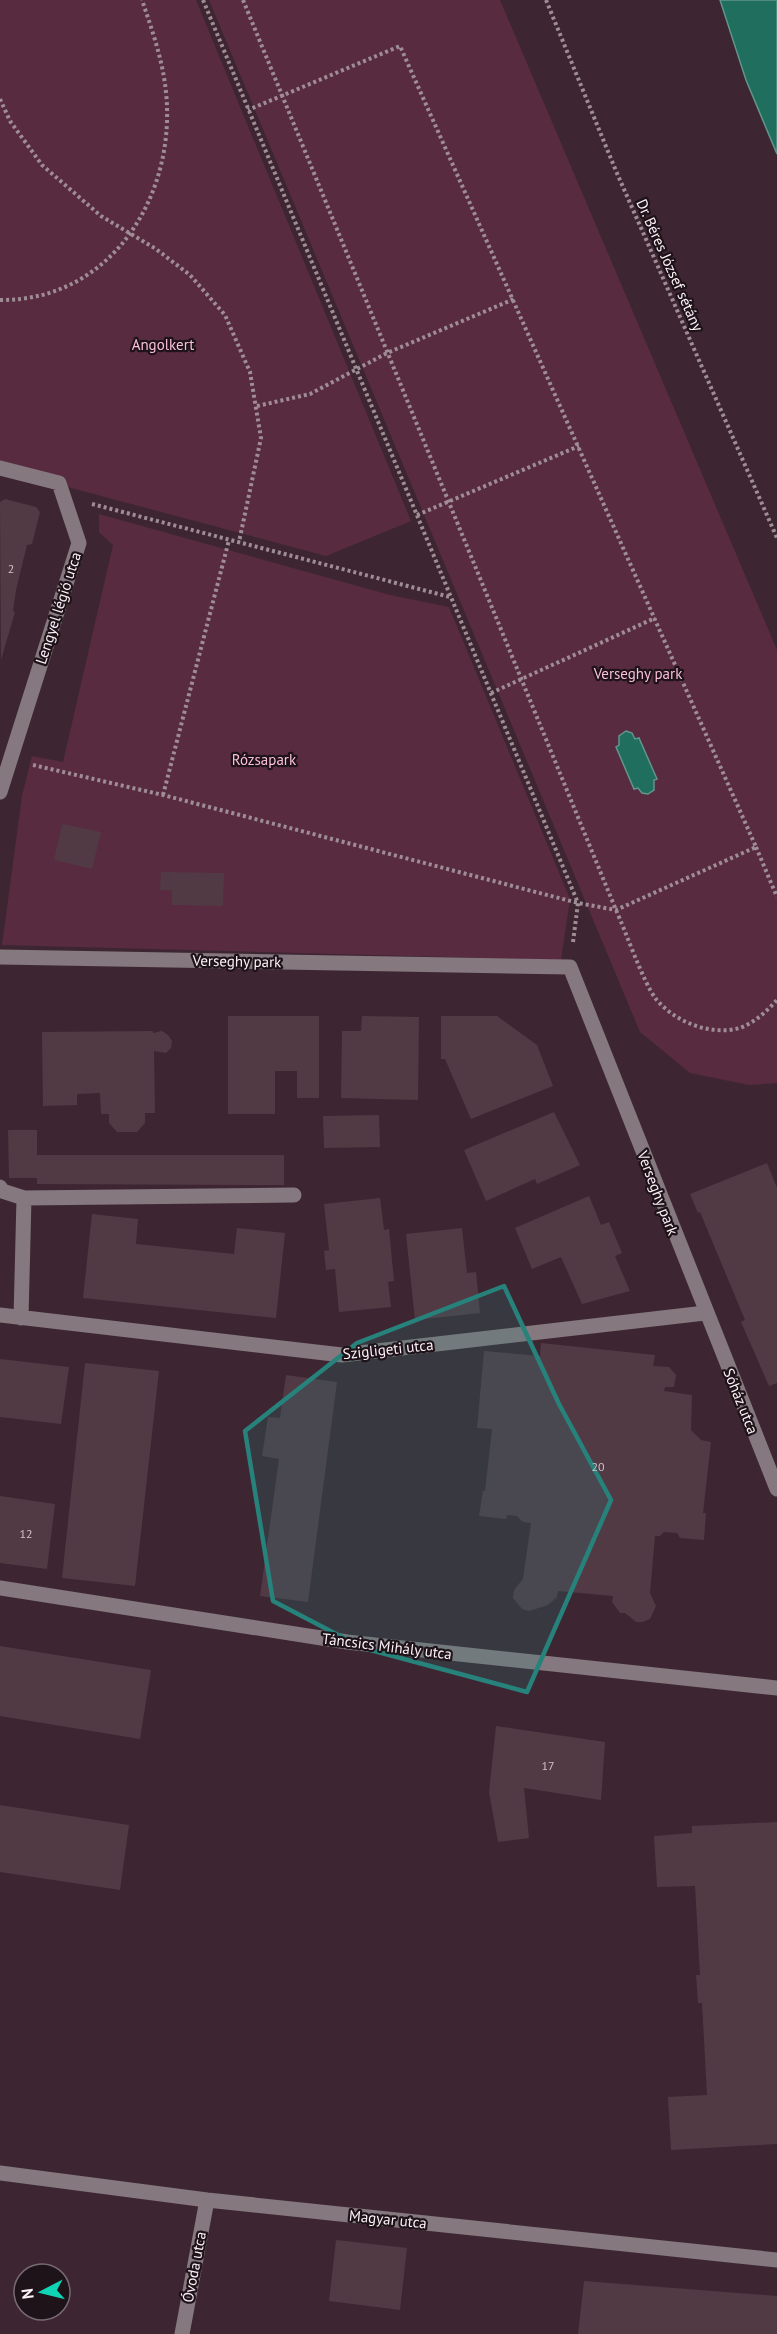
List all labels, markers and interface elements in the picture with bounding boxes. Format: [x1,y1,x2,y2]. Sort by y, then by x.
street label: Dr. Béres József sétány [632,196,708,334]
park label: Angolkert [132,335,194,354]
street label: Lengyel légió utca [31,550,85,666]
house number: 2 [8,561,14,576]
park label: Verseghy park [593,664,683,683]
park label: Rózsapark [232,750,297,769]
street label: Verseghy park [191,951,282,971]
street label: Verseghy park [633,1147,683,1239]
street label: Szigligeti utca [342,1335,434,1363]
street label: Sóház utca [719,1365,763,1437]
house number: 20 [591,1459,605,1474]
house number: 12 [19,1526,33,1541]
street label: Táncsics Mihály utca [321,1629,453,1663]
house number: 17 [541,1758,555,1773]
street label: Magyar utca [348,2205,428,2233]
street label: Óvoda utca [178,2230,210,2304]
north arrow [12,2262,72,2322]
text: N [17,2287,38,2300]

